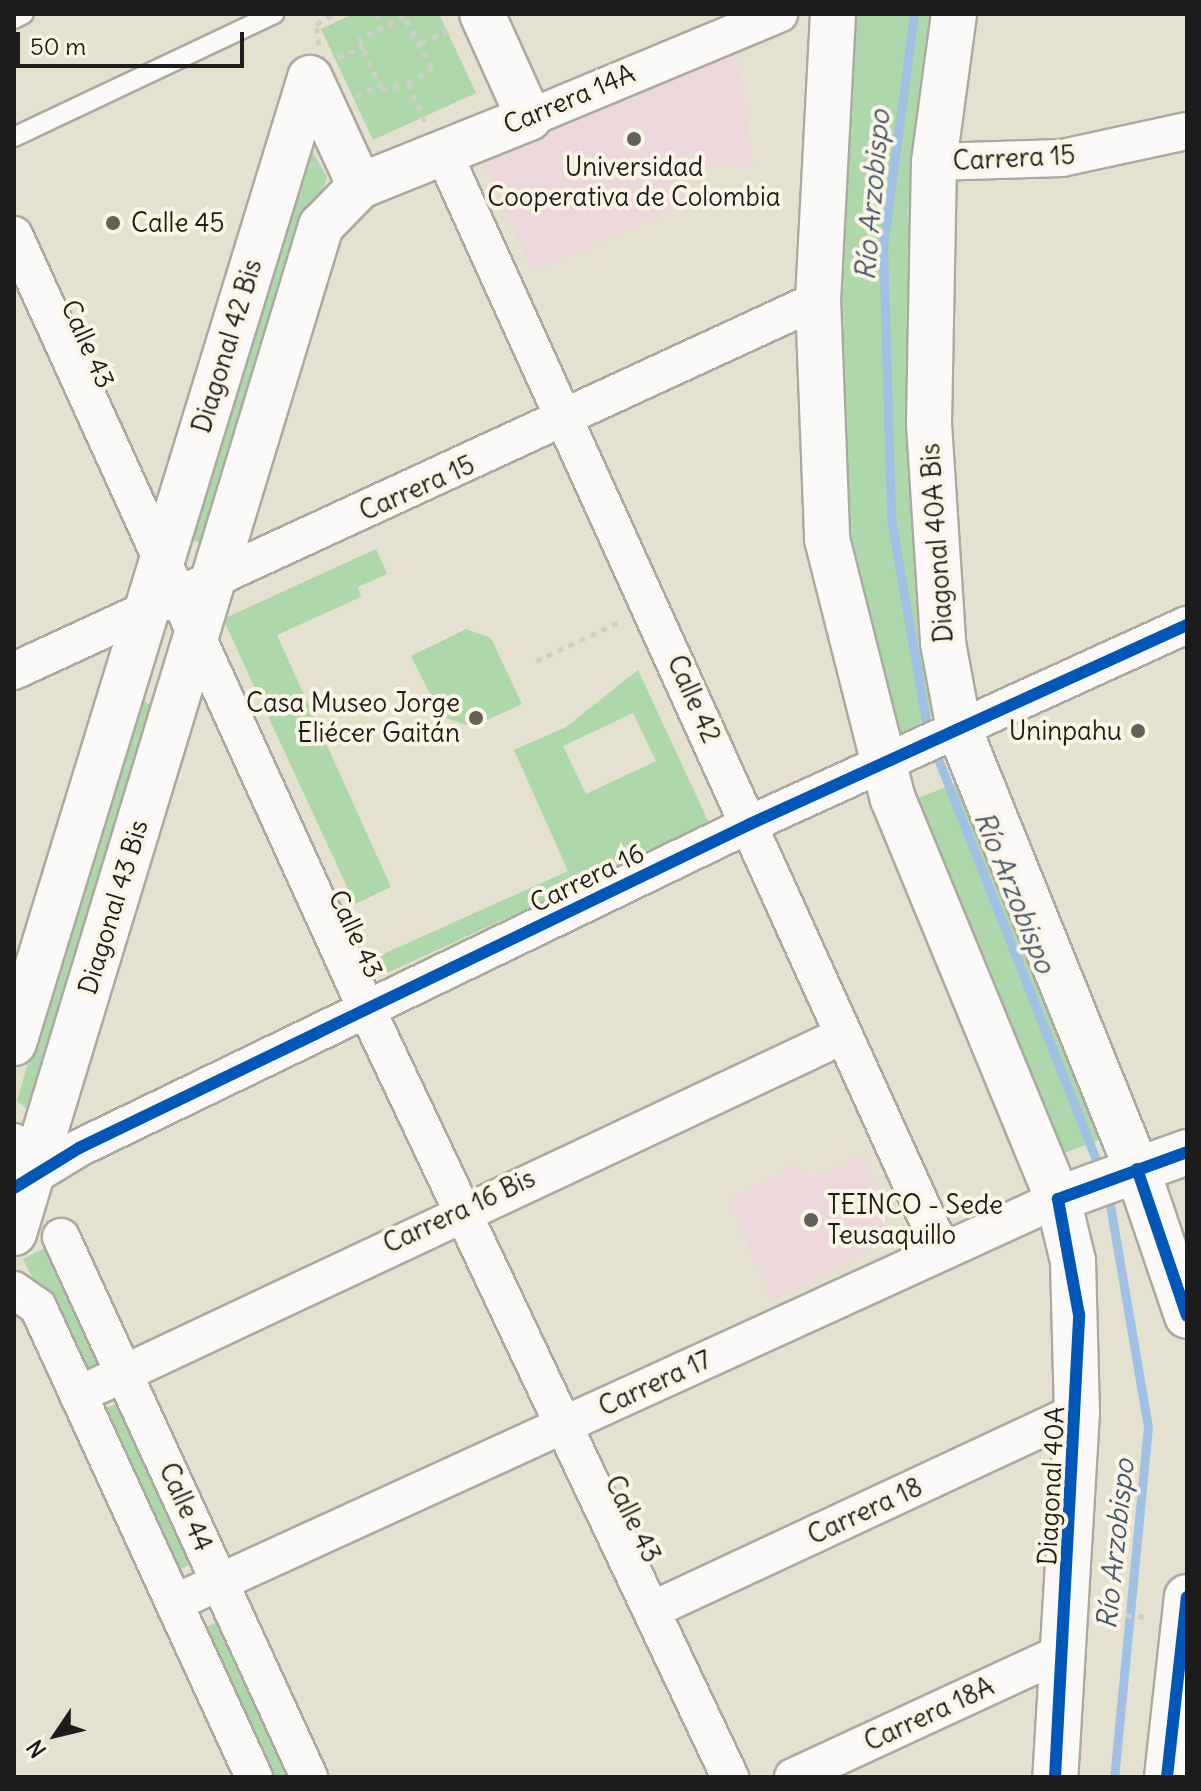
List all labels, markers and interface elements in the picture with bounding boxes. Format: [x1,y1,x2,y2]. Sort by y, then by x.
scale bar [20,16,248,66]
text: 50 m [30,31,86,61]
street label: Carrera 14A [499,57,639,141]
water label: Río Arzobispo [848,108,896,282]
marker: Universidad Cooperativa de Colombia [625,130,643,148]
street label: Carrera 15 [952,139,1076,177]
place label: Universidad Cooperativa de Colombia [487,151,781,212]
place label: Calle 45 [131,207,225,239]
marker: Calle 45 [102,212,124,234]
street label: Diagonal 42 Bis [186,255,268,437]
street label: Calle 43 [55,295,121,393]
street label: Diagonal 40A Bis [914,442,960,644]
street label: Carrera 15 [355,449,479,527]
street label: Calle 42 [661,650,727,748]
place label: Casa Museo Jorge Eliécer Gaitán [246,687,460,748]
marker: Casa Museo Jorge Eliécer Gaitán [467,709,485,727]
place label: Uninpahu [1009,715,1122,747]
marker: Uninpahu [1129,722,1147,740]
water label: Río Arzobispo [967,806,1063,978]
street label: Diagonal 43 Bis [72,816,154,998]
street label: Carrera 16 [525,837,649,919]
street label: Calle 43 [322,885,390,983]
street label: Carrera 16 Bis [378,1162,540,1260]
place label: TEINCO - Sede Teusaquillo [827,1189,1003,1250]
marker: TEINCO - Sede Teusaquillo [802,1211,820,1229]
street label: Carrera 17 [594,1343,716,1423]
street label: Diagonal 40A [1031,1406,1071,1566]
water label: Río Arzobispo [1089,1457,1141,1631]
street label: Calle 44 [153,1458,219,1556]
street label: Calle 43 [599,1470,667,1568]
street label: Carrera 18 [803,1471,927,1551]
street label: Carrera 18A [859,1670,999,1758]
north arrow [16,1695,96,1775]
text: N [21,1735,52,1763]

